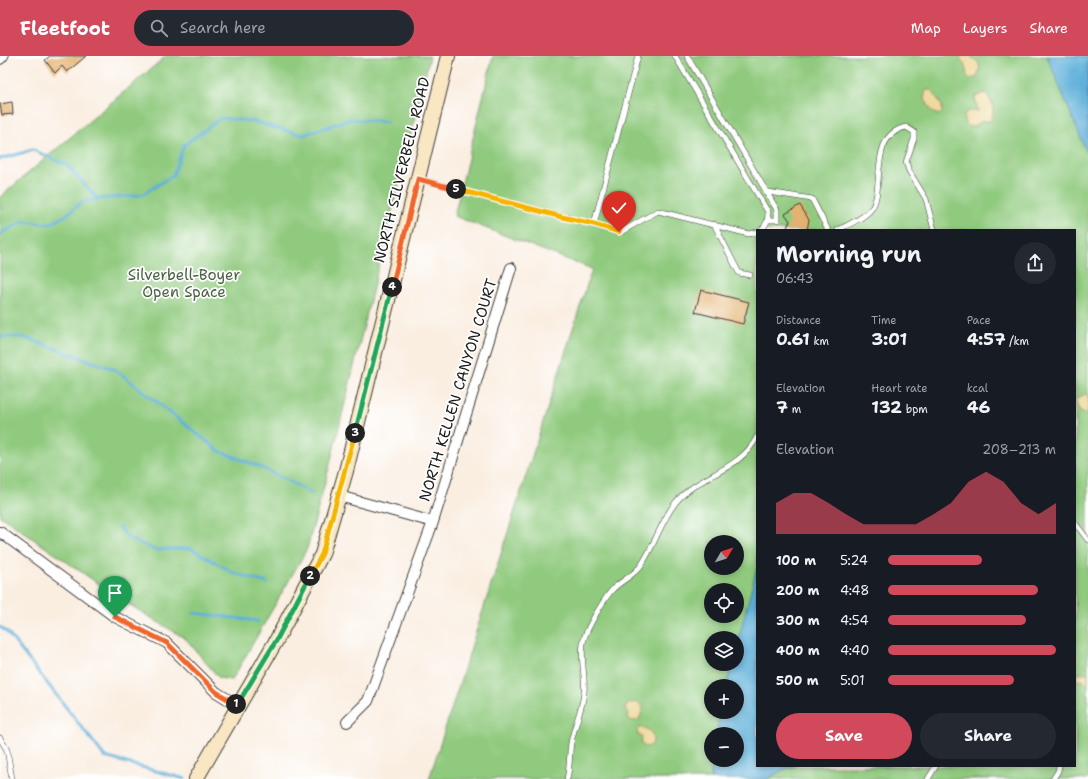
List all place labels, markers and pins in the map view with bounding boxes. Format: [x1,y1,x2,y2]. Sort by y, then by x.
pin: 5 [446,179,466,199]
pin [602,191,636,232]
pin: 4 [382,277,402,297]
pin: 3 [345,423,365,443]
pin: 2 [300,566,320,586]
pin [98,576,132,617]
pin: 1 [226,694,246,714]

